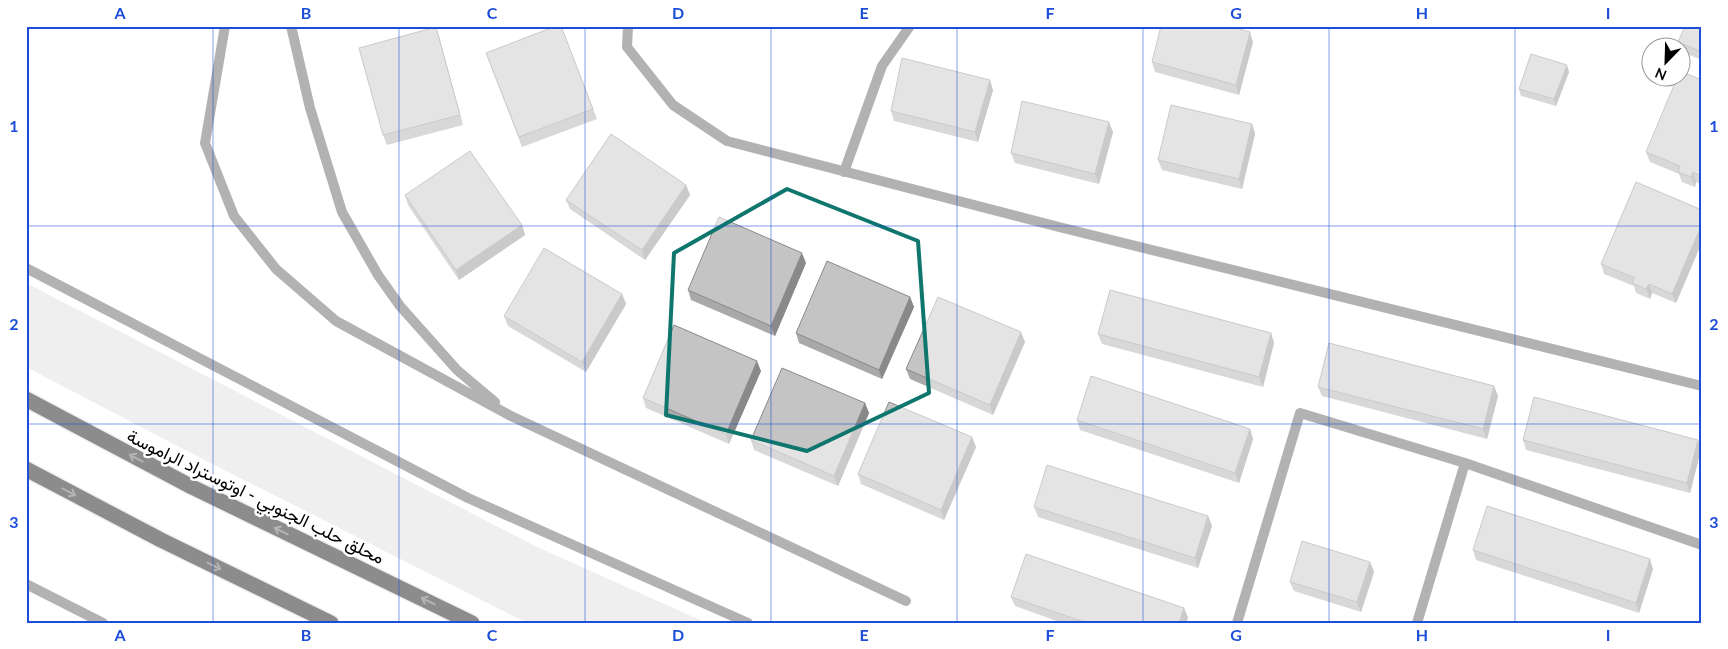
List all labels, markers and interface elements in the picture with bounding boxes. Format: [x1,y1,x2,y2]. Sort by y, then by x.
text: A [113,3,126,22]
text: B [301,3,311,22]
text: C [487,3,498,22]
text: D [672,3,684,22]
text: E [859,3,869,22]
text: F [1045,3,1055,22]
text: G [1230,3,1242,22]
text: H [1416,3,1428,22]
text: I [1606,3,1610,22]
north arrow [1640,38,1690,88]
text: N [1652,64,1669,84]
text: 1 [9,116,19,135]
text: 1 [1709,116,1719,135]
text: 2 [9,314,19,333]
text: 2 [1709,314,1719,333]
street label: محلق حلب الجنوبي - اوتوستراد الراموسة [121,424,388,573]
one-way arrow [129,453,144,463]
one-way arrow [62,487,77,497]
text: 3 [9,512,19,531]
text: 3 [1709,512,1719,531]
one-way arrow [274,525,289,535]
one-way arrow [206,562,221,571]
one-way arrow [421,596,436,606]
text: A [113,625,126,644]
text: B [301,625,311,644]
text: C [487,625,498,644]
text: D [672,625,684,644]
text: E [859,625,869,644]
text: F [1045,625,1055,644]
text: G [1230,625,1242,644]
text: H [1416,625,1428,644]
text: I [1606,625,1610,644]

